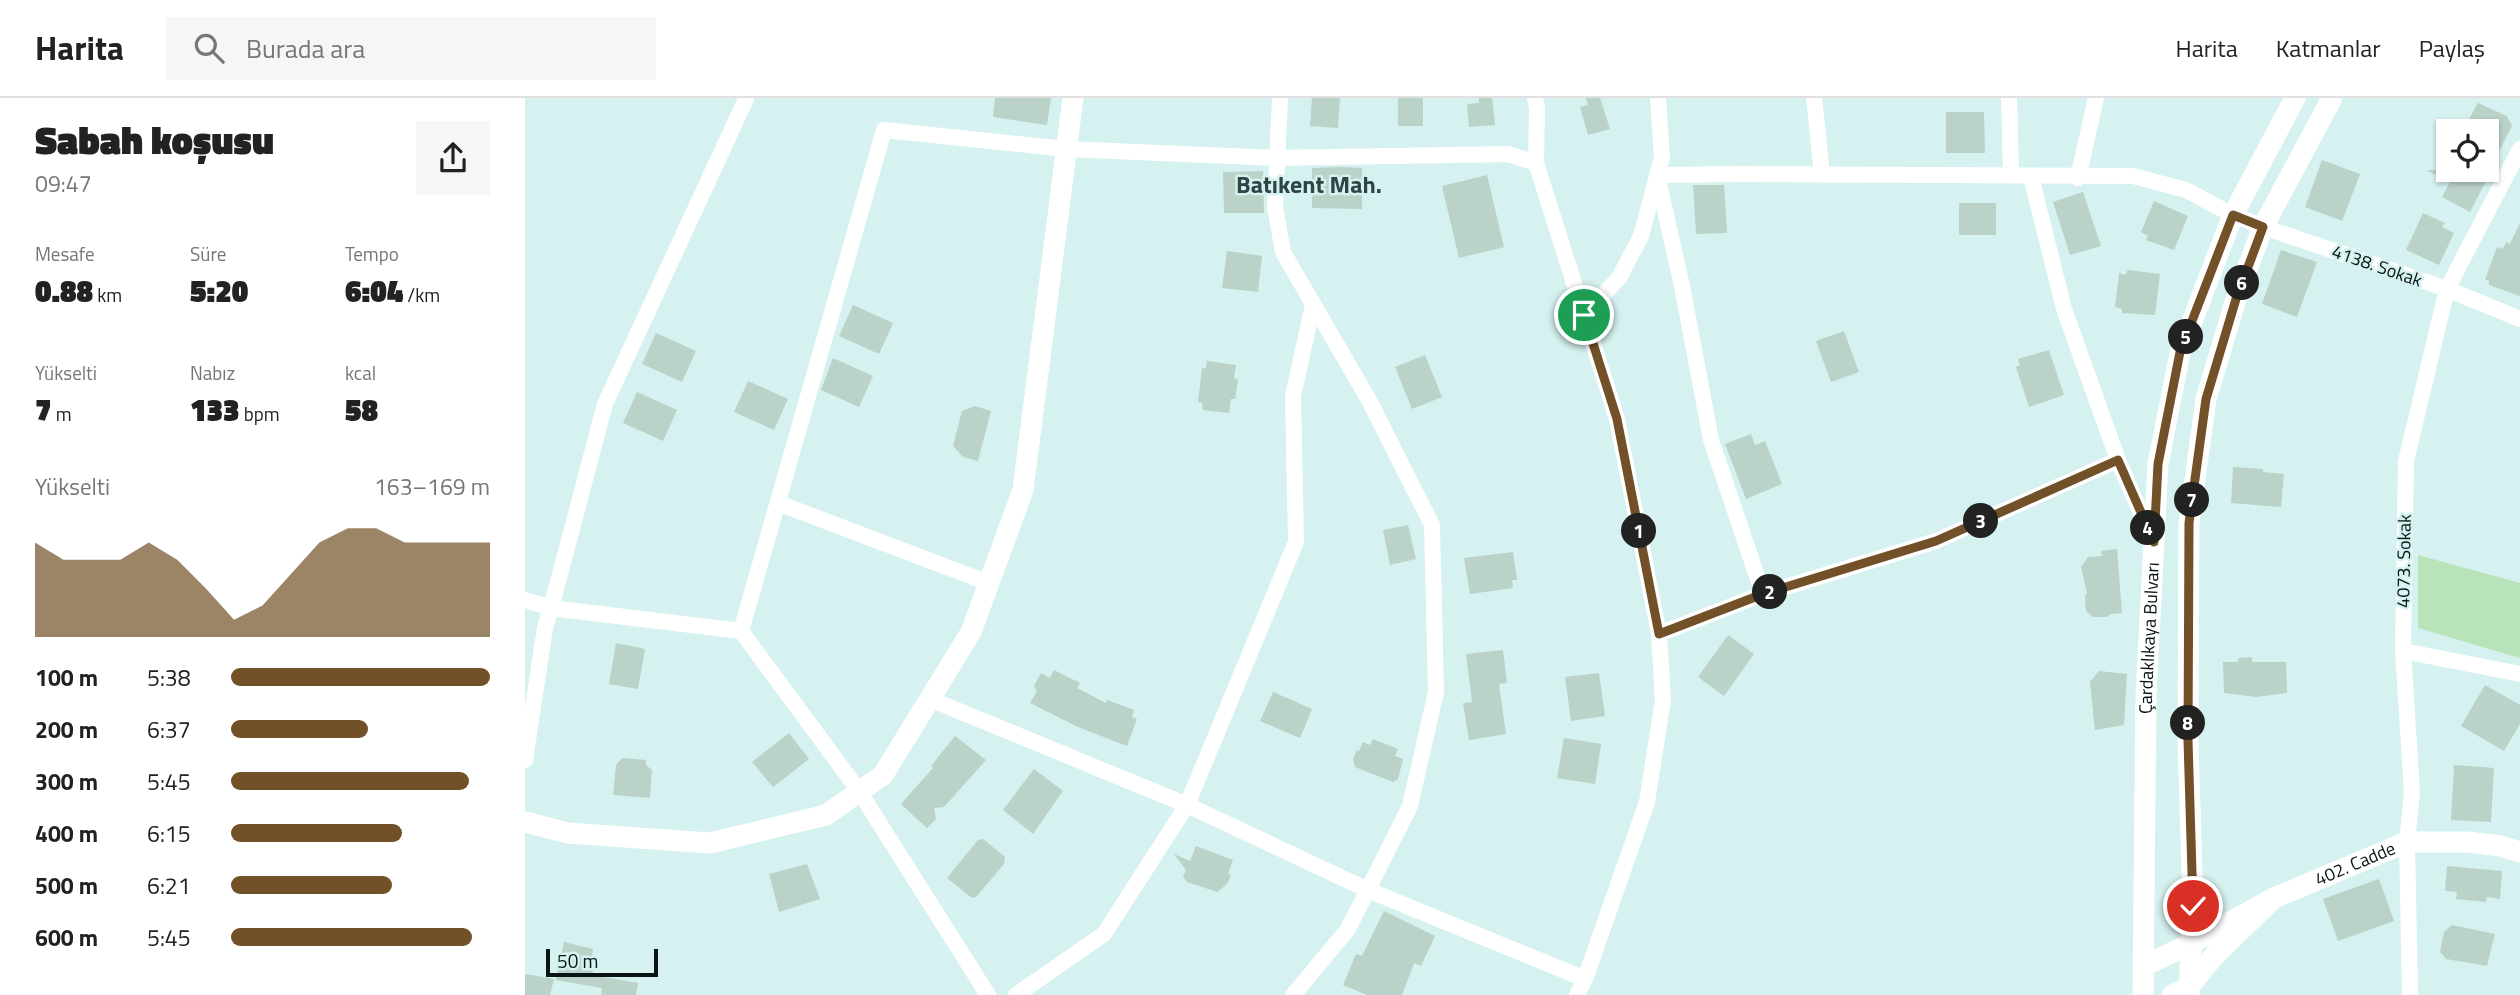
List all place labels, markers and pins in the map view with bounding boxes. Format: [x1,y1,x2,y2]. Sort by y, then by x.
pin: 6 [2225,266,2259,300]
pin [1554,285,1614,345]
pin: 5 [2169,320,2203,354]
pin: 7 [2175,482,2209,518]
pin: 3 [1963,504,1999,538]
pin: 4 [2131,510,2165,546]
pin: 1 [1621,514,1657,548]
pin: 2 [1753,574,1787,610]
pin: 8 [2171,706,2205,740]
pin [2163,876,2223,936]

